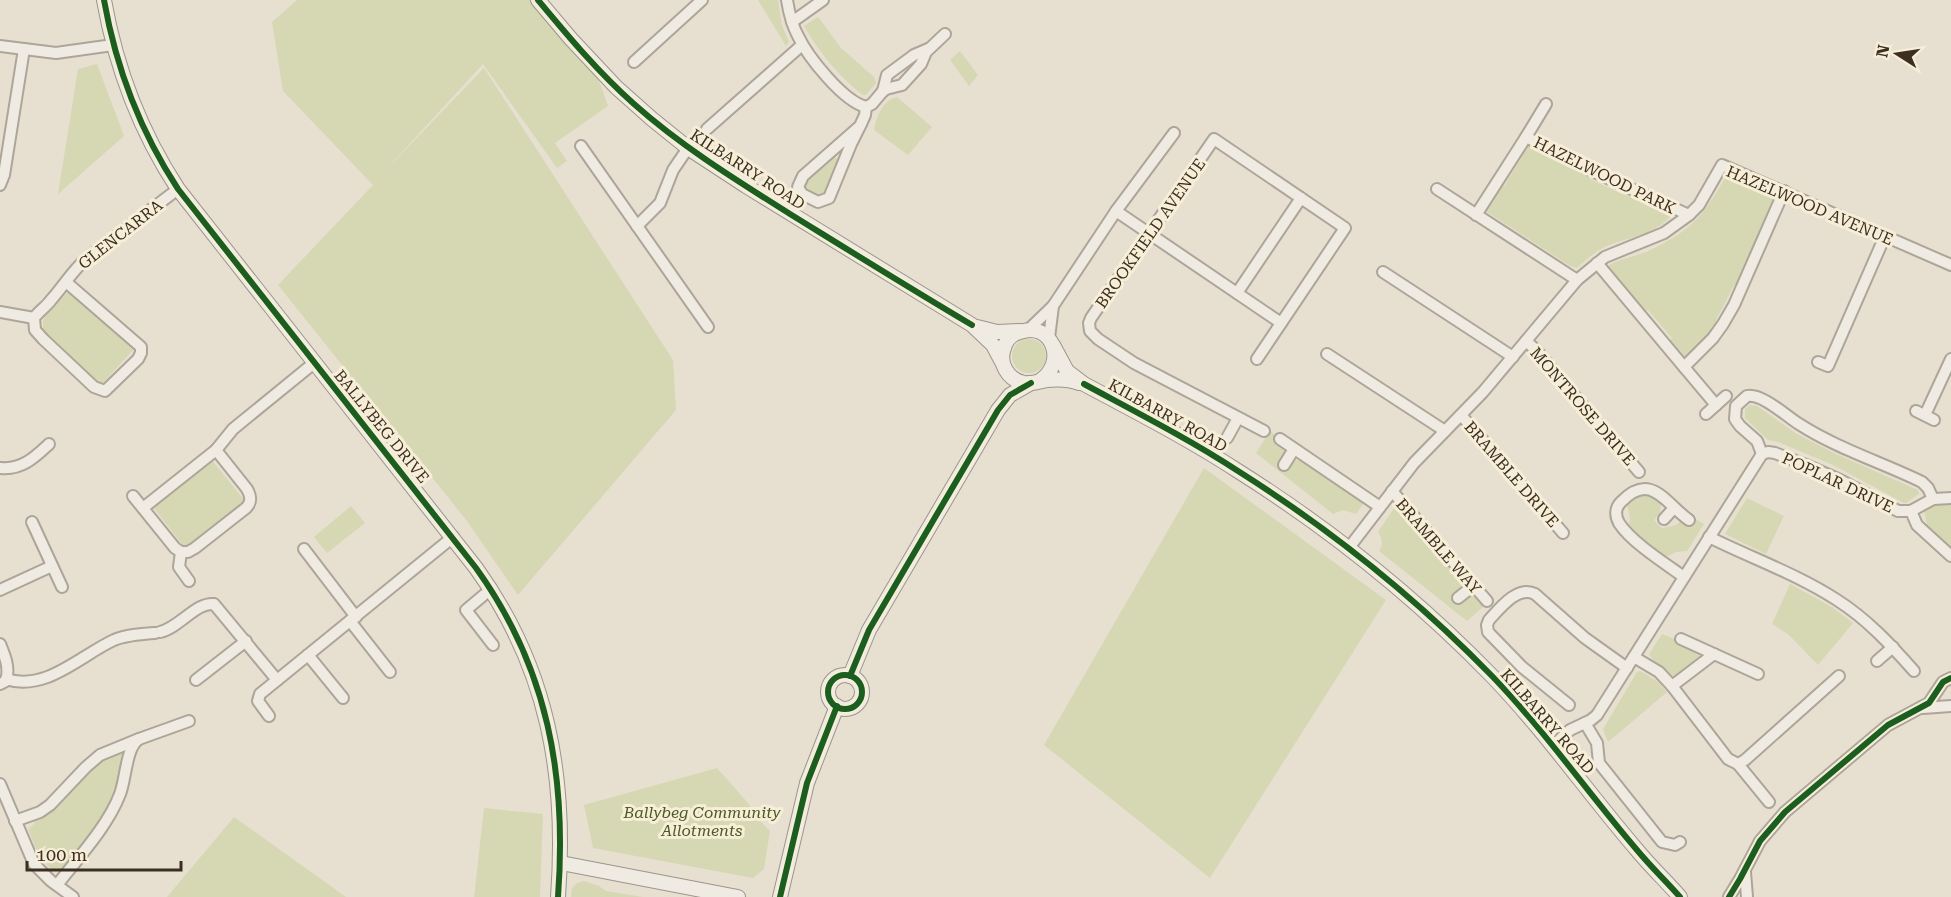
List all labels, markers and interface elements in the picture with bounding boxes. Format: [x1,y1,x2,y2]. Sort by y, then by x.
north arrow [1867,24,1927,84]
text: N [1872,43,1893,59]
street label: KILBARRY ROAD [687,125,809,214]
street label: HAZELWOOD PARK [1531,133,1679,218]
street label: BROOKFIELD AVENUE [1091,155,1209,312]
street label: HAZELWOOD AVENUE [1723,162,1896,249]
street label: GLENCARRA [74,195,167,273]
street label: MONTROSE DRIVE [1526,343,1639,469]
street label: BALLYBEG DRIVE [330,366,433,487]
street label: KILBARRY ROAD [1105,375,1230,456]
street label: BRAMBLE DRIVE [1460,417,1563,531]
street label: POPLAR DRIVE [1779,448,1897,517]
street label: BRAMBLE WAY [1392,495,1485,598]
street label: KILBARRY ROAD [1497,665,1598,778]
park label: Ballybeg Community Allotments [623,803,781,840]
scale bar [27,834,182,872]
text: 100 m [36,844,87,865]

